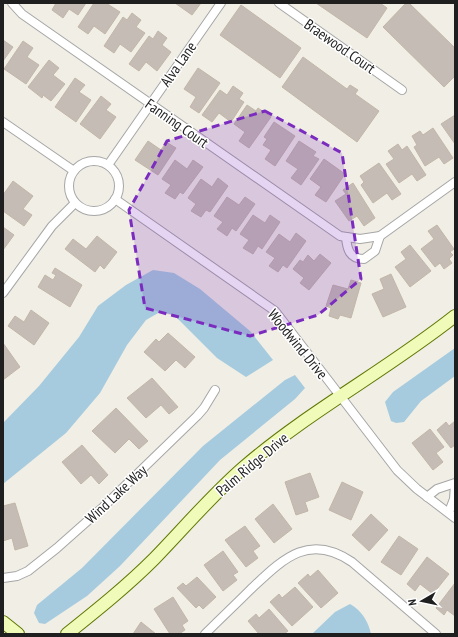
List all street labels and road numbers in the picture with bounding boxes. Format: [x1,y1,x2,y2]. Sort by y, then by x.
street label: Braewood Court [301,15,379,77]
street label: Alva Lane [156,38,200,90]
street label: Fanning Court [142,94,212,152]
street label: Woodwind Drive [264,305,332,383]
street label: Palm Ridge Drive [212,428,292,500]
street label: Wind Lake Way [81,460,151,527]

